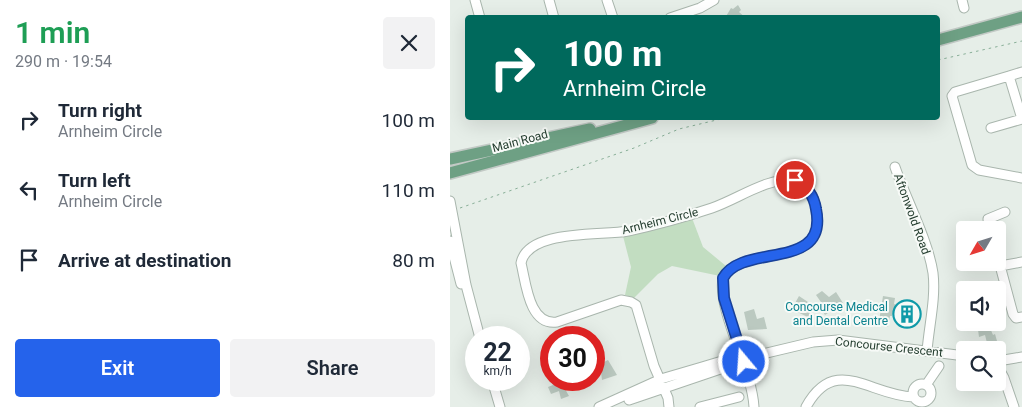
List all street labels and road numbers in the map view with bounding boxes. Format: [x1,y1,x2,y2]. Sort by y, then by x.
street label: Main Road [491,127,549,155]
street label: Aftonwold Road [891,172,933,256]
street label: Arnheim Circle [620,205,700,237]
street label: Concourse Crescent [834,334,944,360]

